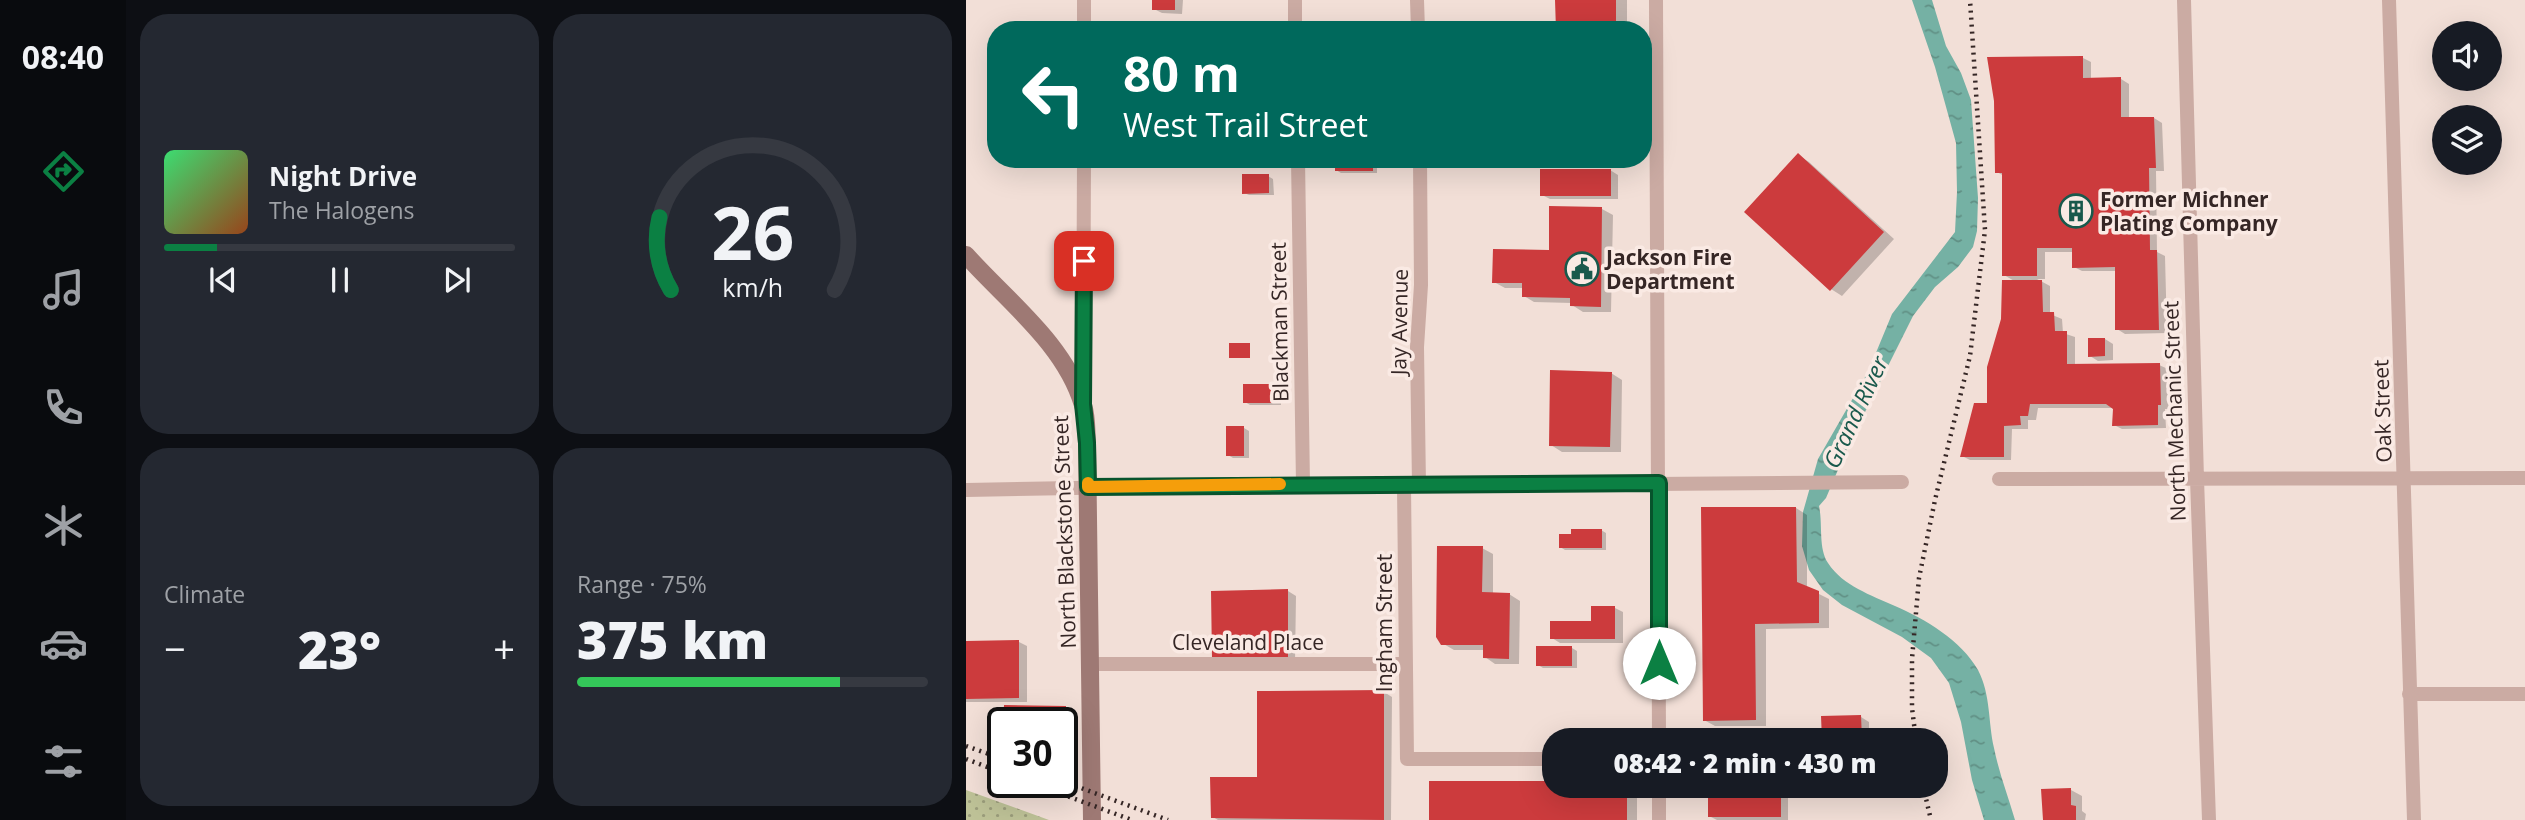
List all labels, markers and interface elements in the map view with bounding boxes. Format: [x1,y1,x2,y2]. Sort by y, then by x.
map controls [2432,21,2502,175]
button: sound [2432,21,2502,91]
text: 08:40 [22,35,104,78]
text: 80 m [1123,40,1240,106]
icon: left [1008,49,1099,140]
text: West Trail Street [1123,103,1368,146]
button: layers [2432,105,2502,175]
icon: directions [39,147,88,196]
text: Night Drive [269,158,417,194]
text: 26 [711,183,794,282]
place label: Former Michner Plating Company [2100,185,2278,237]
building icon: Former Michner Plating Company [2057,192,2095,230]
text: The Halogens [269,194,415,226]
pin [1054,231,1114,291]
icon: arrive [1065,242,1103,280]
street label: Blackman Street [1264,242,1294,402]
place label: Jackson Fire Department [1604,243,1735,295]
public building icon: Jackson Fire Department [1563,250,1601,288]
icon: previous [204,261,242,299]
icon: pause [321,261,359,299]
icon: next [438,261,476,299]
icon: music [39,265,88,314]
street label: Jay Avenue [1384,269,1414,377]
text: km/h [722,270,783,304]
street label: North Mechanic Street [2156,300,2192,522]
water label: Grand River [1815,350,1895,473]
street label: Oak Street [2366,359,2398,463]
icon: phone [39,383,88,432]
street label: North Blackstone Street [1046,415,1082,649]
icon: climate [39,501,88,550]
street label: Ingham Street [1370,554,1398,692]
text: Range · 75% [577,568,707,600]
text: Climate [164,578,245,610]
text: 375 km [577,603,768,674]
text: 23° [298,613,381,684]
icon: car [39,619,88,668]
text: − [164,622,186,674]
text: + [493,622,515,674]
position arrow [1622,626,1696,700]
street label: Cleveland Place [1172,628,1324,656]
speed limit sign: 30 [987,707,1078,798]
icon: filters [39,737,88,786]
text: 08:42 · 2 min · 430 m [1614,745,1876,781]

